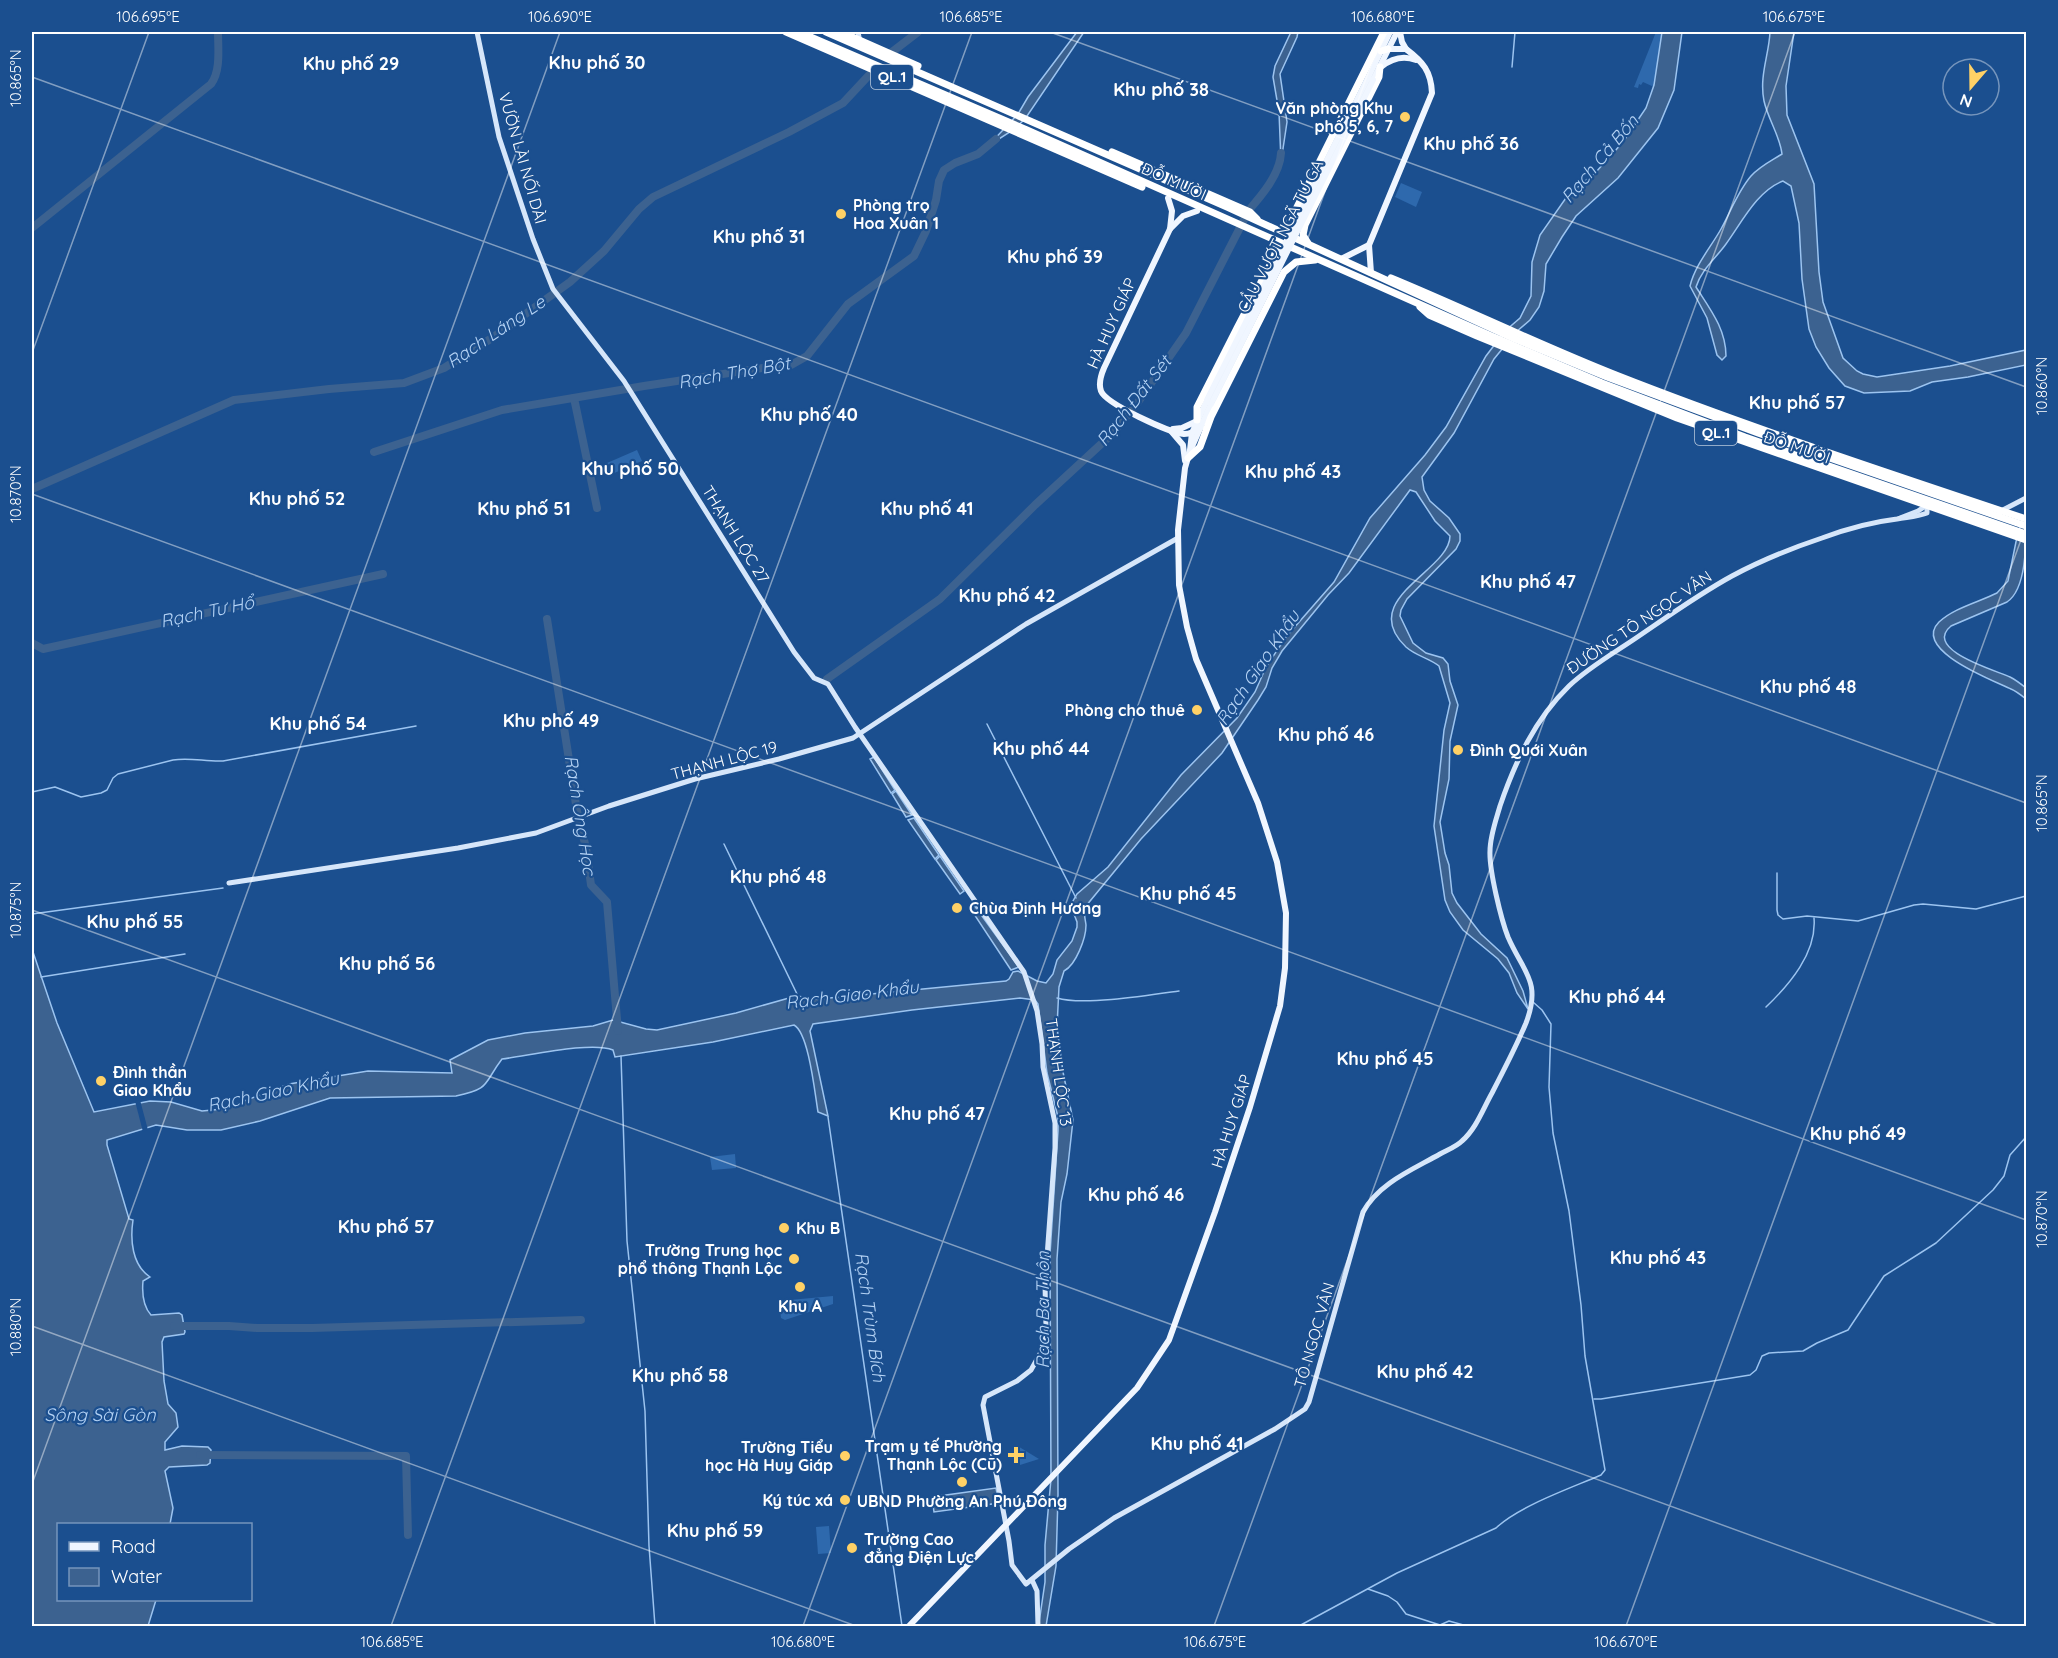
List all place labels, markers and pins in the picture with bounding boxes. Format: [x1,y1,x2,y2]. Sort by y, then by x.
place label: Văn phòng Khu phố 5, 6, 7 [1275,98,1393,136]
marker: Văn phòng Khu phố 5, 6, 7 [1398,110,1412,124]
place label: Phòng trọ Hoa Xuân 1 [853,195,939,233]
marker: Phòng trọ Hoa Xuân 1 [834,207,848,221]
place label: Phòng cho thuê [1065,700,1185,720]
marker: Phòng cho thuê [1190,703,1204,717]
place label: Đình Quới Xuân [1469,740,1588,760]
marker: Đình Quới Xuân [1451,743,1465,757]
place label: Chùa Định Hương [969,898,1102,918]
marker: Chùa Định Hương [950,901,964,915]
place label: Đình thần Giao Khẩu [112,1062,192,1100]
marker: Đình thần Giao Khẩu [94,1074,108,1088]
place label: Khu B [796,1218,840,1238]
marker: Khu B [777,1221,791,1235]
place label: Trường Trung học phổ thông Thạnh Lộc [618,1240,782,1278]
marker: Trường Trung học phổ thông Thạnh Lộc [787,1252,801,1266]
marker: Khu A [793,1280,807,1294]
place label: Khu A [778,1296,823,1316]
place label: Trạm y tế Phường Thạnh Lộc (Cũ) [865,1436,1002,1474]
place label: Trường Tiểu học Hà Huy Giáp [705,1437,833,1475]
marker: Trạm y tế Phường Thạnh Lộc (Cũ) [1007,1446,1025,1464]
marker: Trường Tiểu học Hà Huy Giáp [838,1449,852,1463]
marker: UBND Phường An Phú Đông [955,1475,969,1489]
place label: Ký túc xá [762,1490,833,1510]
place label: UBND Phường An Phú Đông [857,1491,1067,1511]
marker: Ký túc xá [838,1493,852,1507]
place label: Trường Cao đẳng Điện Lực [864,1529,974,1567]
marker: Trường Cao đẳng Điện Lực [845,1541,859,1555]

